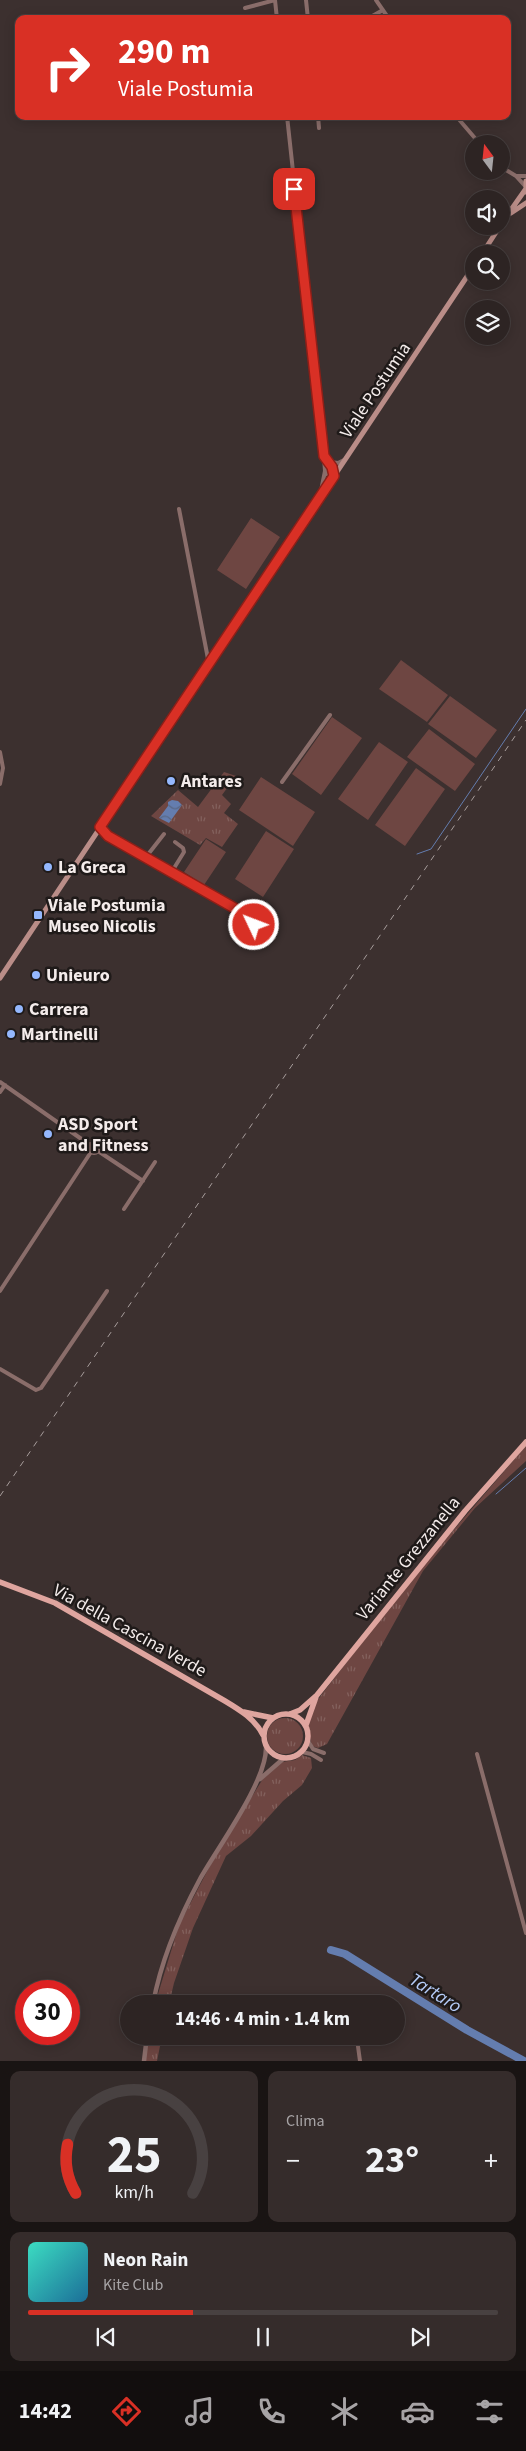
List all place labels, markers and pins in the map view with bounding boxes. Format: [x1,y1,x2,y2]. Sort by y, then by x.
pin [273,168,315,210]
place label: Antares [180,769,242,794]
marker: Antares [165,775,177,787]
place label: La Greca [58,855,126,880]
marker: La Greca [42,861,54,873]
place label: Viale Postumia Museo Nicolis [47,893,165,939]
marker: Viale Postumia Museo Nicolis [32,909,44,921]
place label: Unieuro [46,963,110,988]
marker: Unieuro [30,969,42,981]
place label: Carrera [29,997,89,1022]
marker: Carrera [13,1003,25,1015]
place label: Martinelli [21,1022,98,1047]
marker: Martinelli [5,1028,17,1040]
place label: ASD Sport and Fitness [57,1112,149,1158]
marker: ASD Sport and Fitness [42,1128,54,1140]

